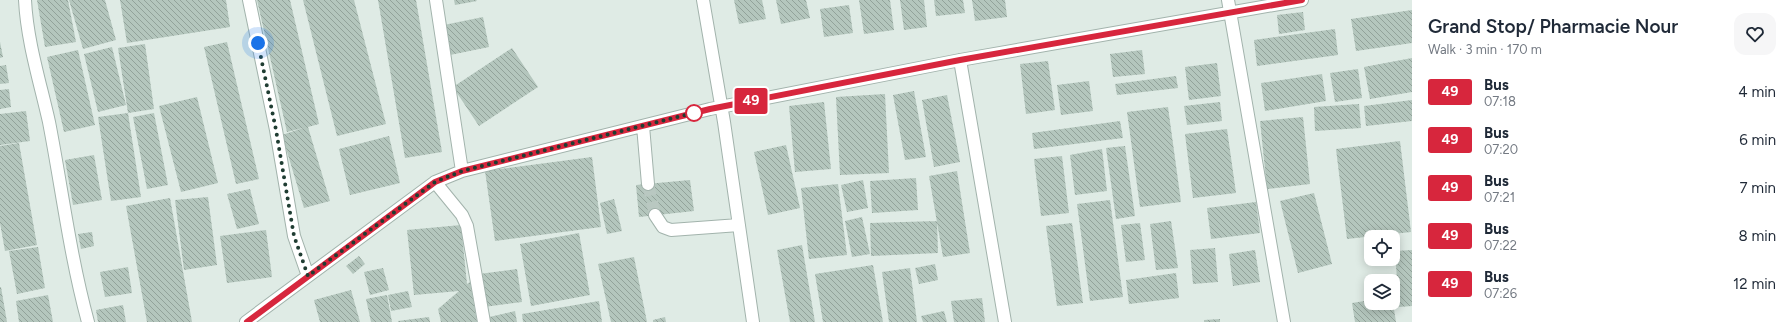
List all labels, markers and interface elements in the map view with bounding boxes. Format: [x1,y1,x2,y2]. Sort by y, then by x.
button: heart [1734,13,1776,55]
text: Grand Stop/ Pharmacie Nour [1428,15,1678,38]
your location [248,33,268,53]
text: Walk · 3 min · 170 m [1428,42,1542,57]
text: Bus [1484,76,1509,94]
text: 49 [1442,83,1458,100]
text: 4 min [1738,83,1776,101]
line badge: 49 [733,88,769,114]
text: 49 [743,92,759,109]
text: 07:18 [1484,94,1516,109]
unlabelled marker [685,104,703,122]
text: Bus [1484,124,1509,142]
text: 49 [1442,131,1458,148]
text: 6 min [1739,131,1776,149]
text: 07:20 [1484,142,1518,157]
text: Bus [1484,172,1509,190]
text: 49 [1442,179,1458,196]
text: 7 min [1740,179,1776,197]
text: 07:21 [1484,190,1515,205]
text: Bus [1484,220,1509,238]
text: 49 [1442,227,1458,244]
text: 8 min [1738,227,1776,245]
map controls [1364,230,1400,310]
button: locate [1364,230,1400,266]
text: 07:22 [1484,238,1517,253]
text: Bus [1484,268,1509,286]
button: layers [1364,274,1400,310]
text: 49 [1442,275,1458,292]
text: 12 min [1733,275,1776,293]
text: 07:26 [1484,286,1517,301]

